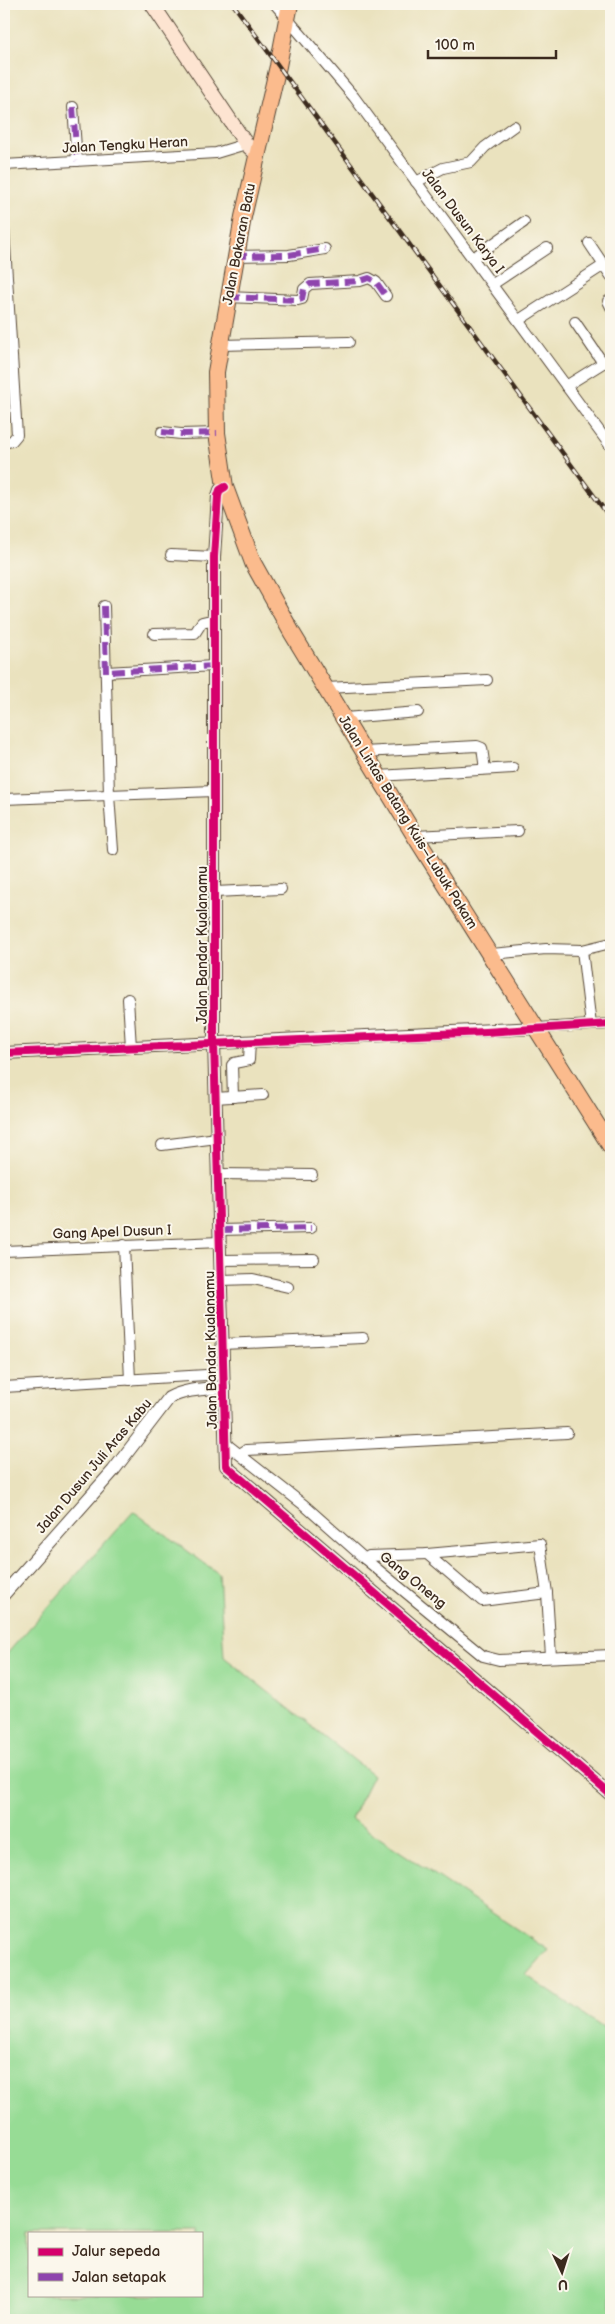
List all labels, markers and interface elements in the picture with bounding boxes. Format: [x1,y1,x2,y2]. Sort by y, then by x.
scale bar [428,28,555,60]
text: 100 m [435,36,475,55]
street label: Jalan Tengku Heran [62,133,188,157]
street label: Jalan Dusun Karya I [418,165,508,277]
street label: Jalan Bakaran Batu [219,182,259,306]
street label: Jalan Lintas Batang Kuis–Lubuk Pakam [335,712,481,932]
street label: Jalan Bandar Kualanamu [194,866,211,1024]
street label: Gang Apel Dusun I [52,1221,172,1243]
street label: Jalan Bandar Kualanamu [201,1271,221,1429]
street label: Jalan Dusun Juli Aras Kabu [33,1395,155,1537]
street label: Gang Oneng [376,1548,450,1612]
legend [28,2232,202,2296]
text: Jalur sepeda [72,2242,160,2261]
north arrow [538,2246,588,2296]
text: Jalan setapak [72,2268,166,2287]
text: U [557,2276,568,2293]

